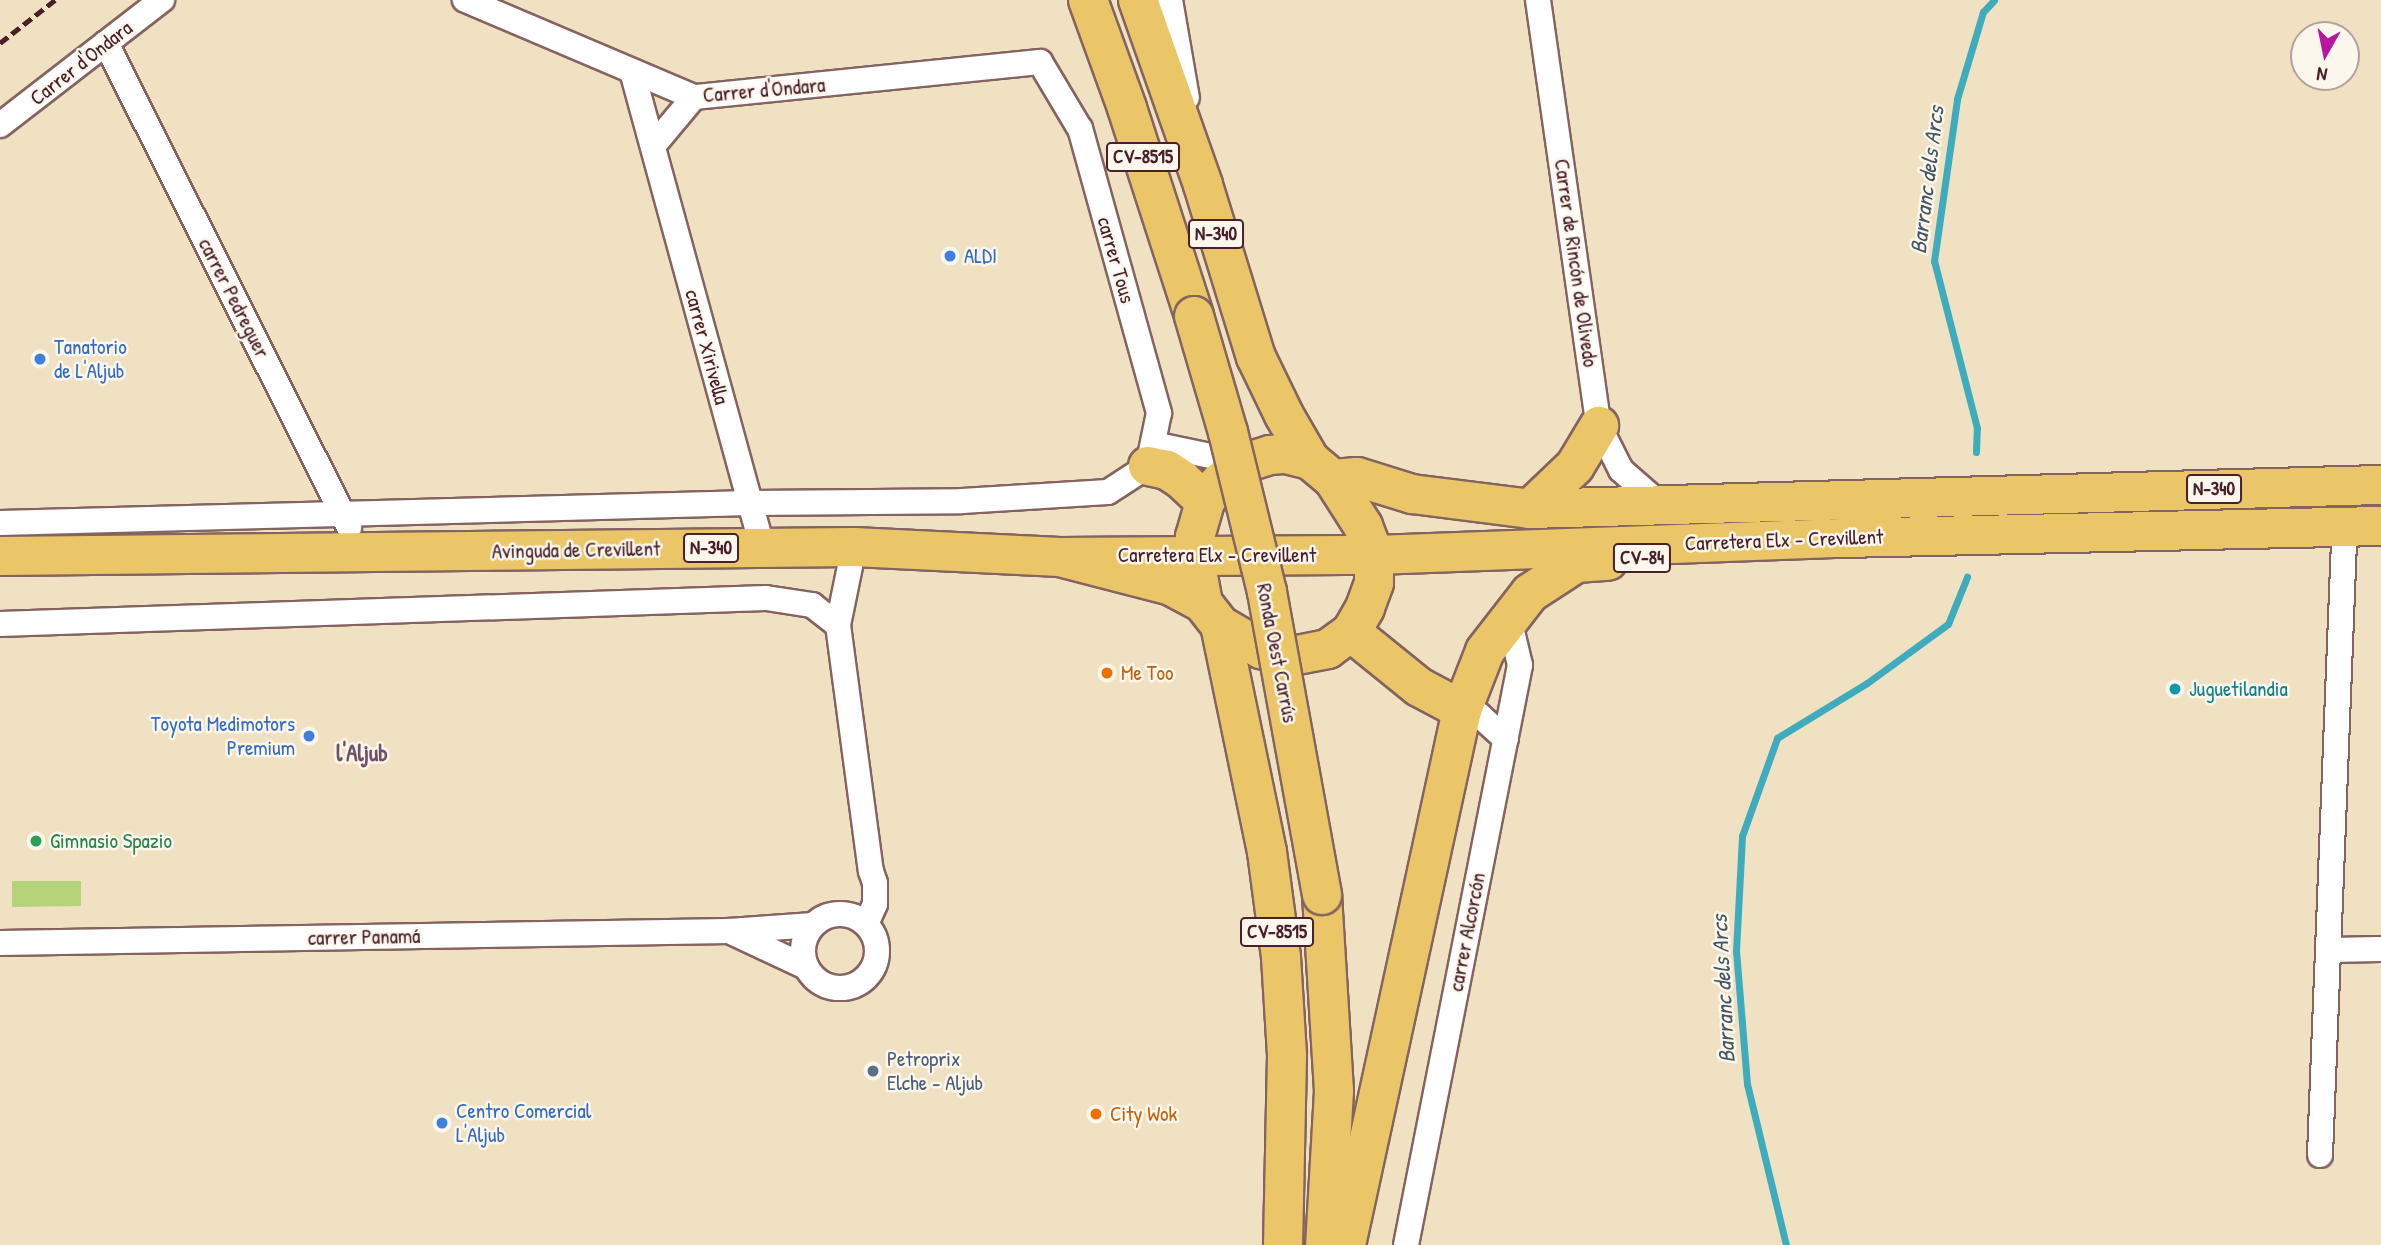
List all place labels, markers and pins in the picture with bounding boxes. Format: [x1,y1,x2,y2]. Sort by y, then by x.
place label: ALDI [964,243,997,269]
marker: ALDI [942,248,958,264]
place label: Tanatorio de L'Aljub [54,334,127,384]
marker: Tanatorio de L'Aljub [32,351,48,367]
place label: Me Too [1121,660,1173,686]
marker: Me Too [1099,665,1115,681]
place label: Juguetilandia [2189,676,2288,702]
marker: Juguetilandia [2167,681,2183,697]
place label: Toyota Medimotors Premium [151,711,295,761]
marker: Toyota Medimotors Premium [301,728,317,744]
place label: Gimnasio Spazio [50,828,172,854]
marker: Gimnasio Spazio [28,833,44,849]
place label: Petroprix Elche - Aljub [887,1046,983,1096]
marker: Petroprix Elche - Aljub [865,1063,881,1079]
place label: Centro Comercial L'Aljub [456,1098,591,1148]
place label: City Wok [1110,1101,1177,1127]
marker: City Wok [1088,1106,1104,1122]
marker: Centro Comercial L'Aljub [434,1115,450,1131]

